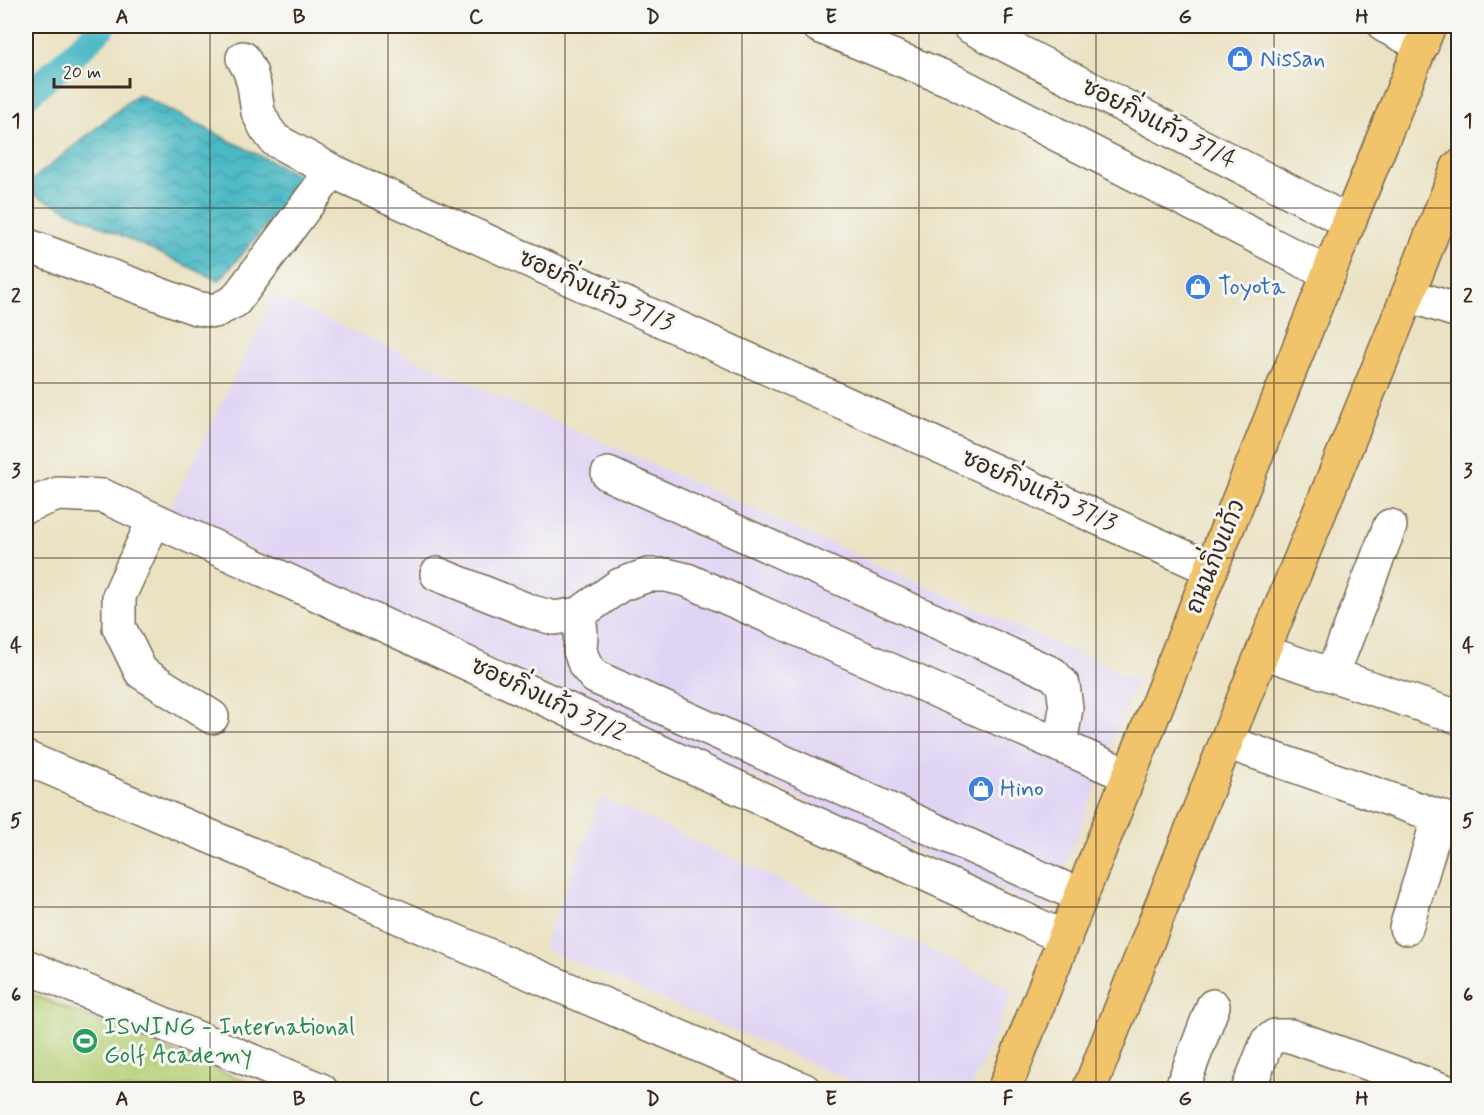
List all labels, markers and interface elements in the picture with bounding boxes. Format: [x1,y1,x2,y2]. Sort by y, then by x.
text: A [115,4,129,31]
text: B [293,4,306,31]
text: C [469,4,484,31]
text: D [646,4,660,31]
text: E [825,4,837,31]
text: F [1003,4,1014,31]
text: G [1178,4,1192,31]
text: H [1355,4,1369,31]
shop icon: Nissan [1225,44,1255,74]
place label: Nissan [1260,44,1325,75]
scale bar [54,51,130,89]
text: 20 m [63,61,101,85]
street label: ซอยกิ่งแก้ว 37/4 [1076,65,1245,176]
text: 1 [12,108,20,135]
text: 1 [1464,108,1472,135]
street label: ซอยกิ่งแก้ว 37/3 [514,237,681,339]
shop icon: Toyota [1183,272,1213,302]
place label: Toyota [1218,272,1286,303]
text: 2 [11,283,21,310]
text: 2 [1463,283,1473,310]
street label: ซอยกิ่งแก้ว 37/3 [957,437,1124,539]
text: 3 [11,458,21,485]
text: 3 [1463,458,1473,485]
street label: ถนนกิ่งแก้ว [1173,493,1253,619]
text: 4 [10,633,22,660]
text: 4 [1462,633,1474,660]
street label: ซอยกิ่งแก้ว 37/2 [465,644,634,750]
shop icon: Hino [966,774,996,804]
place label: Hino [1000,774,1044,805]
text: 5 [10,808,22,835]
text: 5 [1462,808,1474,835]
text: 6 [11,982,21,1009]
text: 6 [1463,982,1473,1009]
place label: ISWING - International Golf Academy [104,1012,355,1071]
sports icon: ISWING - International Golf Academy [70,1026,100,1056]
text: A [115,1086,129,1113]
text: B [293,1086,306,1113]
text: C [469,1086,484,1113]
text: D [646,1086,660,1113]
text: E [825,1086,837,1113]
text: F [1003,1086,1014,1113]
text: G [1178,1086,1192,1113]
text: H [1355,1086,1369,1113]

